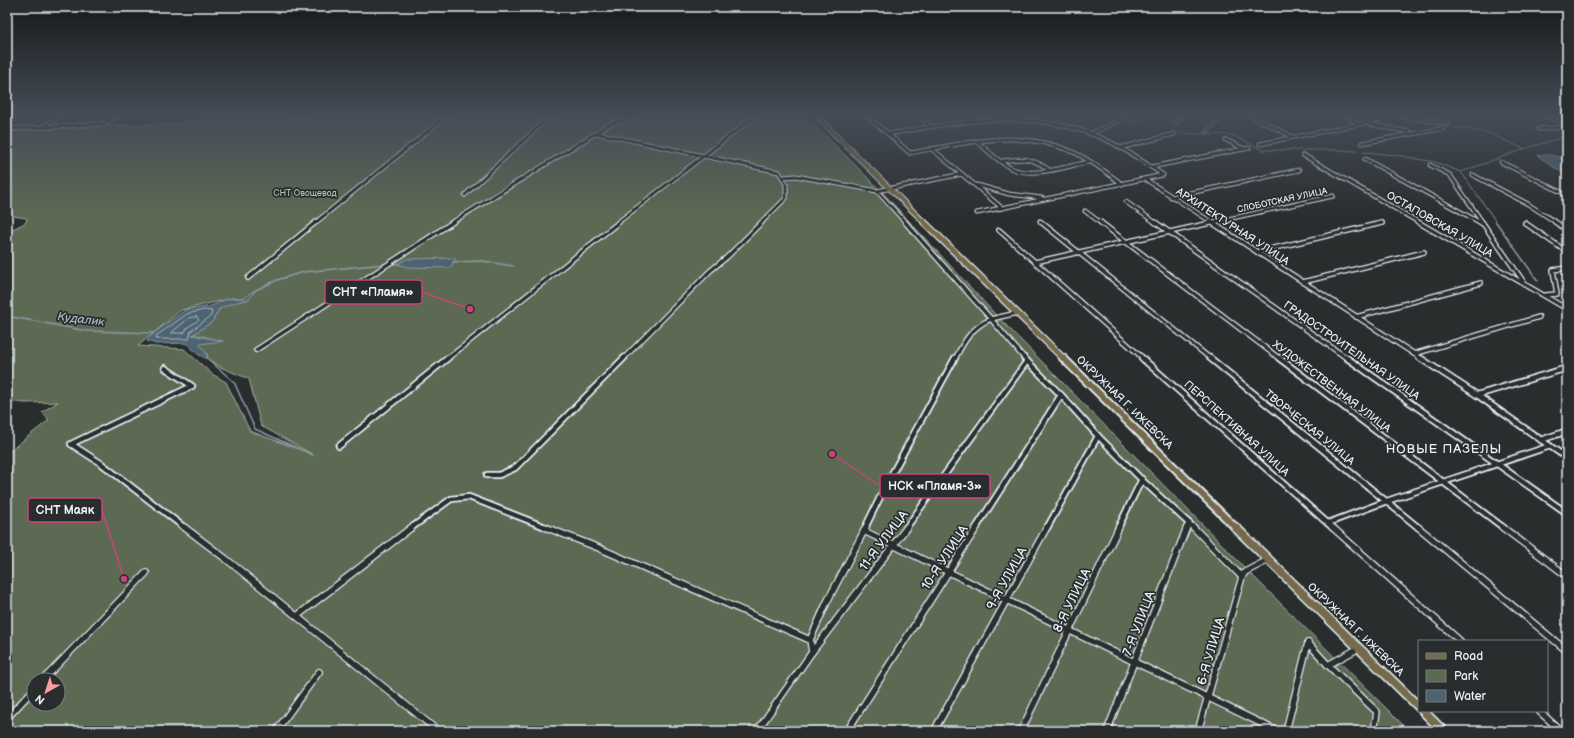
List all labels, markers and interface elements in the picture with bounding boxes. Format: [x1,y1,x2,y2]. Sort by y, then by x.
street label: АРХИТЕКТУРНАЯ УЛИЦА [1173,184,1292,268]
street label: СЛОБОТСКАЯ УЛИЦА [1236,185,1329,215]
park label: СНТ Овощевод [273,188,337,199]
street label: ОСТАПОВСКАЯ УЛИЦА [1384,189,1496,260]
callout: СНТ «Пламя» [325,280,422,304]
text: СНТ «Пламя» [332,285,414,300]
street label: ГРАДОСТРОИТЕЛЬНАЯ УЛИЦА [1281,298,1422,403]
water label: Кудалик [56,309,106,330]
street label: ХУДОЖЕСТВЕННАЯ УЛИЦА [1270,338,1394,435]
street label: ОКРУЖНАЯ Г. ИЖЕВСКА [1074,353,1176,452]
street label: ПЕРСПЕКТИВНАЯ УЛИЦА [1182,378,1292,479]
street label: ТВОРЧЕСКАЯ УЛИЦА [1262,387,1358,468]
district label: НОВЫЕ ПАЗЕЛЫ [1386,441,1502,457]
callout: НСК «Пламя-3» [880,474,990,498]
text: НСК «Пламя-3» [888,479,982,494]
callout: СНТ Маяк [28,498,102,522]
text: СНТ Маяк [36,503,95,518]
street label: 11-Я УЛИЦА [856,507,912,574]
street label: 10-Я УЛИЦА [918,522,972,593]
street label: 9-Я УЛИЦА [983,544,1031,613]
street label: 8-Я УЛИЦА [1050,566,1094,635]
street label: ОКРУЖНАЯ Г. ИЖЕВСКА [1305,580,1407,679]
street label: 7-Я УЛИЦА [1119,589,1159,658]
street label: 6-Я УЛИЦА [1194,616,1228,687]
legend [1418,640,1548,712]
text: Road [1454,649,1483,664]
text: Park [1454,669,1478,684]
north arrow [26,672,66,712]
text: Water [1454,689,1486,704]
text: N [33,692,47,707]

